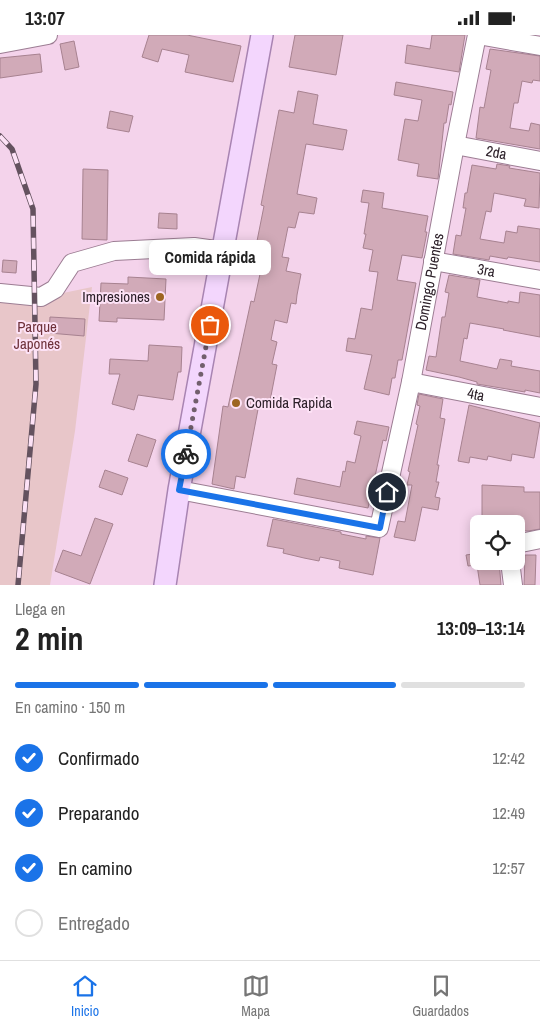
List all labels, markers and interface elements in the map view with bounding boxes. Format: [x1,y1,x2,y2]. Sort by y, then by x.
text: 13:07 [25,5,65,31]
street label: 2da [484,140,509,165]
street label: Domingo Puentes [410,231,448,332]
callout: Comida rápida [149,240,271,275]
text: Comida rápida [164,246,256,268]
street label: 3ra [476,258,497,282]
place label: Impresiones [82,286,150,307]
marker: Impresiones [154,291,166,303]
pin [189,304,231,346]
icon: bag [196,311,224,339]
park label: Parque Japonés [14,316,60,354]
street label: 4ta [465,382,486,406]
place label: Comida Rapida [246,392,332,413]
marker: Comida Rapida [230,397,242,409]
courier [161,429,211,479]
icon: bike [172,440,200,468]
pin [366,471,408,513]
icon: home [373,478,401,506]
map controls [470,515,525,570]
button: locate [470,515,525,570]
text: Llega en [15,598,65,620]
text: 13:09–13:14 [437,615,525,641]
text: 2 min [15,617,84,660]
text: En camino · 150 m [15,696,125,718]
icon: check [15,744,43,772]
text: Confirmado [58,745,139,771]
text: 12:42 [492,747,525,769]
icon: check [15,799,43,827]
text: Preparando [58,800,139,826]
text: 12:49 [492,802,525,824]
icon: check [15,854,43,882]
text: En camino [58,855,132,881]
text: 12:57 [492,857,525,879]
text: Entregado [58,910,130,936]
tab: Inicio [71,972,99,1020]
tab: Mapa [241,972,270,1020]
tab: Guardados [412,972,469,1020]

